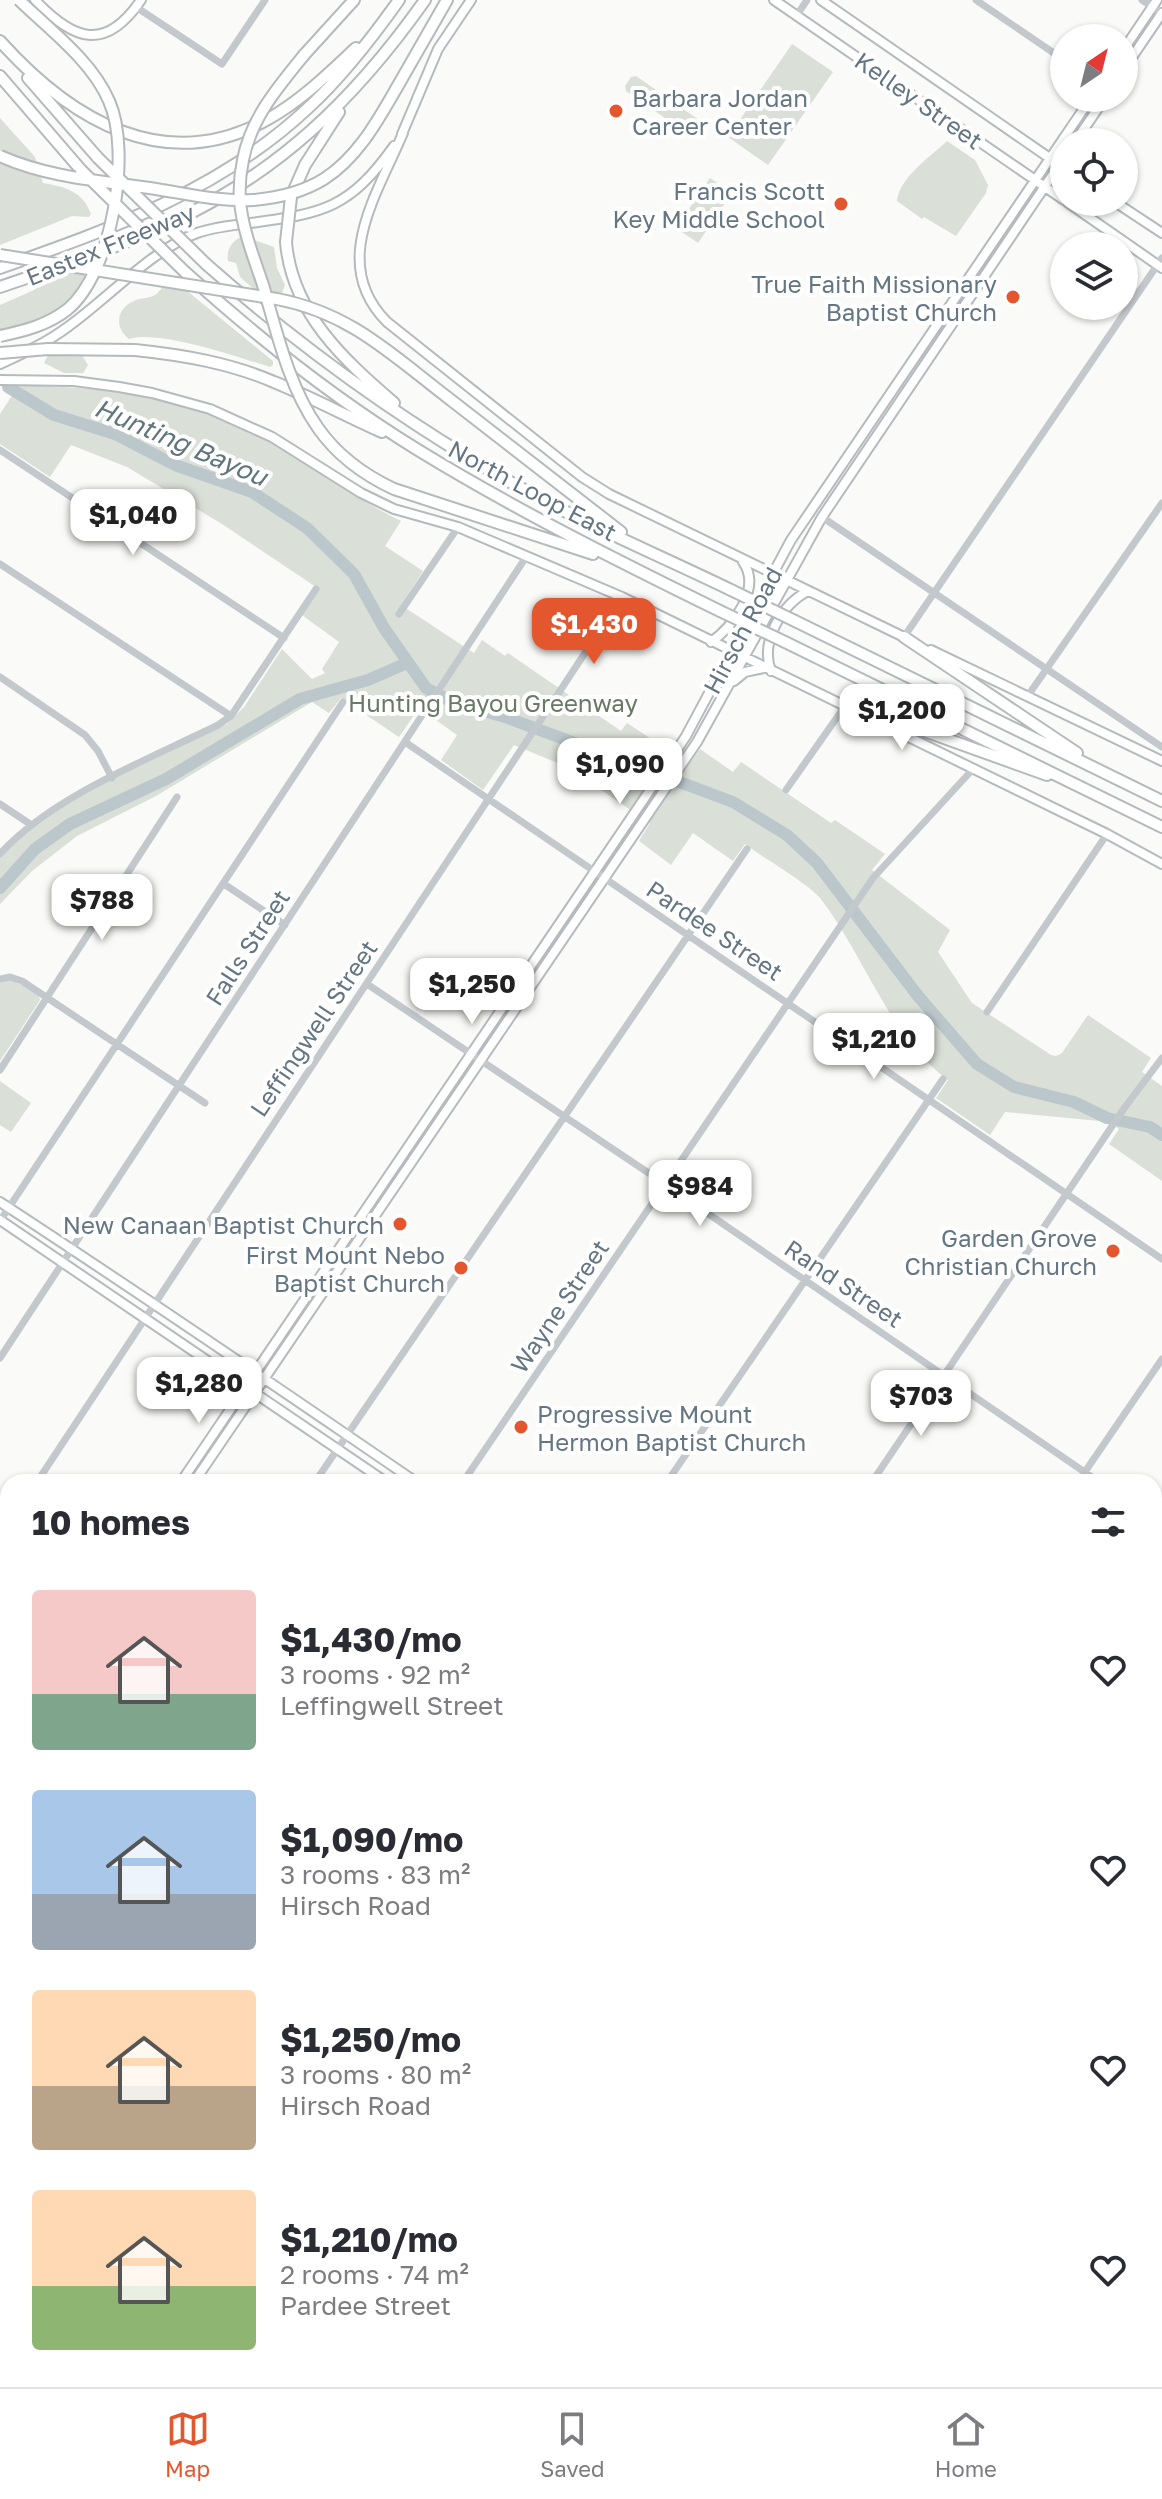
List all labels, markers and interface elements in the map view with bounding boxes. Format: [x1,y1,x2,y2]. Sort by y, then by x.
north arrow [1050,24,1138,112]
map controls [1050,24,1138,320]
street label: Kelley Street [850,45,988,155]
place label: Barbara Jordan Career Center [632,83,808,140]
marker: Barbara Jordan Career Center [607,102,625,120]
button: locate [1050,128,1138,216]
place label: Francis Scott Key Middle School [612,176,825,233]
marker: Francis Scott Key Middle School [832,195,850,213]
street label: Eastex Freeway [21,197,199,291]
button: layers [1050,232,1138,320]
place label: True Faith Missionary Baptist Church [751,269,997,326]
marker: True Faith Missionary Baptist Church [1004,288,1022,306]
water label: Hunting Bayou [90,392,274,493]
street label: North Loop East [444,434,622,546]
pin: $1,040 [68,489,198,557]
text: $1,040 [88,499,178,530]
street label: Hirsch Road [696,562,788,698]
pin: $1,430 [529,598,659,666]
text: $1,430 [550,608,638,639]
pin: $1,200 [837,684,967,752]
park label: Hunting Bayou Greenway [348,688,638,717]
text: $1,200 [858,694,946,725]
pin: $1,090 [555,738,685,806]
text: $1,090 [575,748,665,779]
pin: $788 [55,874,149,942]
street label: Pardee Street [641,874,789,986]
text: $788 [70,884,134,915]
street label: Falls Street [199,884,295,1010]
street label: Leffingwell Street [243,934,383,1122]
pin: $1,250 [407,958,537,1026]
text: $1,250 [428,968,516,999]
pin: $1,210 [809,1013,939,1081]
text: $1,210 [831,1023,917,1054]
pin: $984 [653,1160,747,1228]
text: $984 [667,1170,733,1201]
place label: New Canaan Baptist Church [63,1210,384,1239]
marker: New Canaan Baptist Church [391,1215,409,1233]
place label: Garden Grove Christian Church [904,1223,1097,1280]
street label: Rand Street [779,1233,909,1333]
street label: Wayne Street [504,1234,614,1378]
place label: First Mount Nebo Baptist Church [246,1240,445,1297]
marker: Garden Grove Christian Church [1104,1242,1122,1260]
marker: First Mount Nebo Baptist Church [452,1259,470,1277]
pin: $1,280 [134,1357,264,1425]
text: $1,280 [155,1367,243,1398]
pin: $703 [874,1370,968,1438]
text: $703 [889,1380,953,1411]
place label: Progressive Mount Hermon Baptist Church [537,1399,806,1456]
marker: Progressive Mount Hermon Baptist Church [512,1418,530,1436]
icon: filters [1086,1500,1130,1544]
text: 10 homes [32,1502,190,1542]
text: $1,430/mo [280,1619,462,1659]
icon: home [96,1622,192,1718]
icon: heart [1086,1648,1130,1692]
text: 3 rooms · 92 m² [280,1659,470,1690]
text: Leffingwell Street [280,1690,504,1721]
text: $1,090/mo [280,1819,463,1859]
icon: home [96,1822,192,1918]
icon: heart [1086,1848,1130,1892]
text: 3 rooms · 83 m² [280,1859,470,1890]
text: Hirsch Road [280,1890,431,1921]
text: $1,250/mo [280,2019,461,2059]
icon: home [96,2022,192,2118]
icon: heart [1086,2048,1130,2092]
text: 3 rooms · 80 m² [280,2059,471,2090]
text: Hirsch Road [280,2090,431,2121]
text: $1,210/mo [280,2219,458,2259]
icon: home [96,2222,192,2318]
icon: heart [1086,2248,1130,2292]
text: 2 rooms · 74 m² [280,2259,469,2290]
text: Pardee Street [280,2290,451,2321]
tab: Map [165,2407,210,2482]
tab: Saved [540,2407,604,2482]
tab: Home [935,2407,997,2482]

